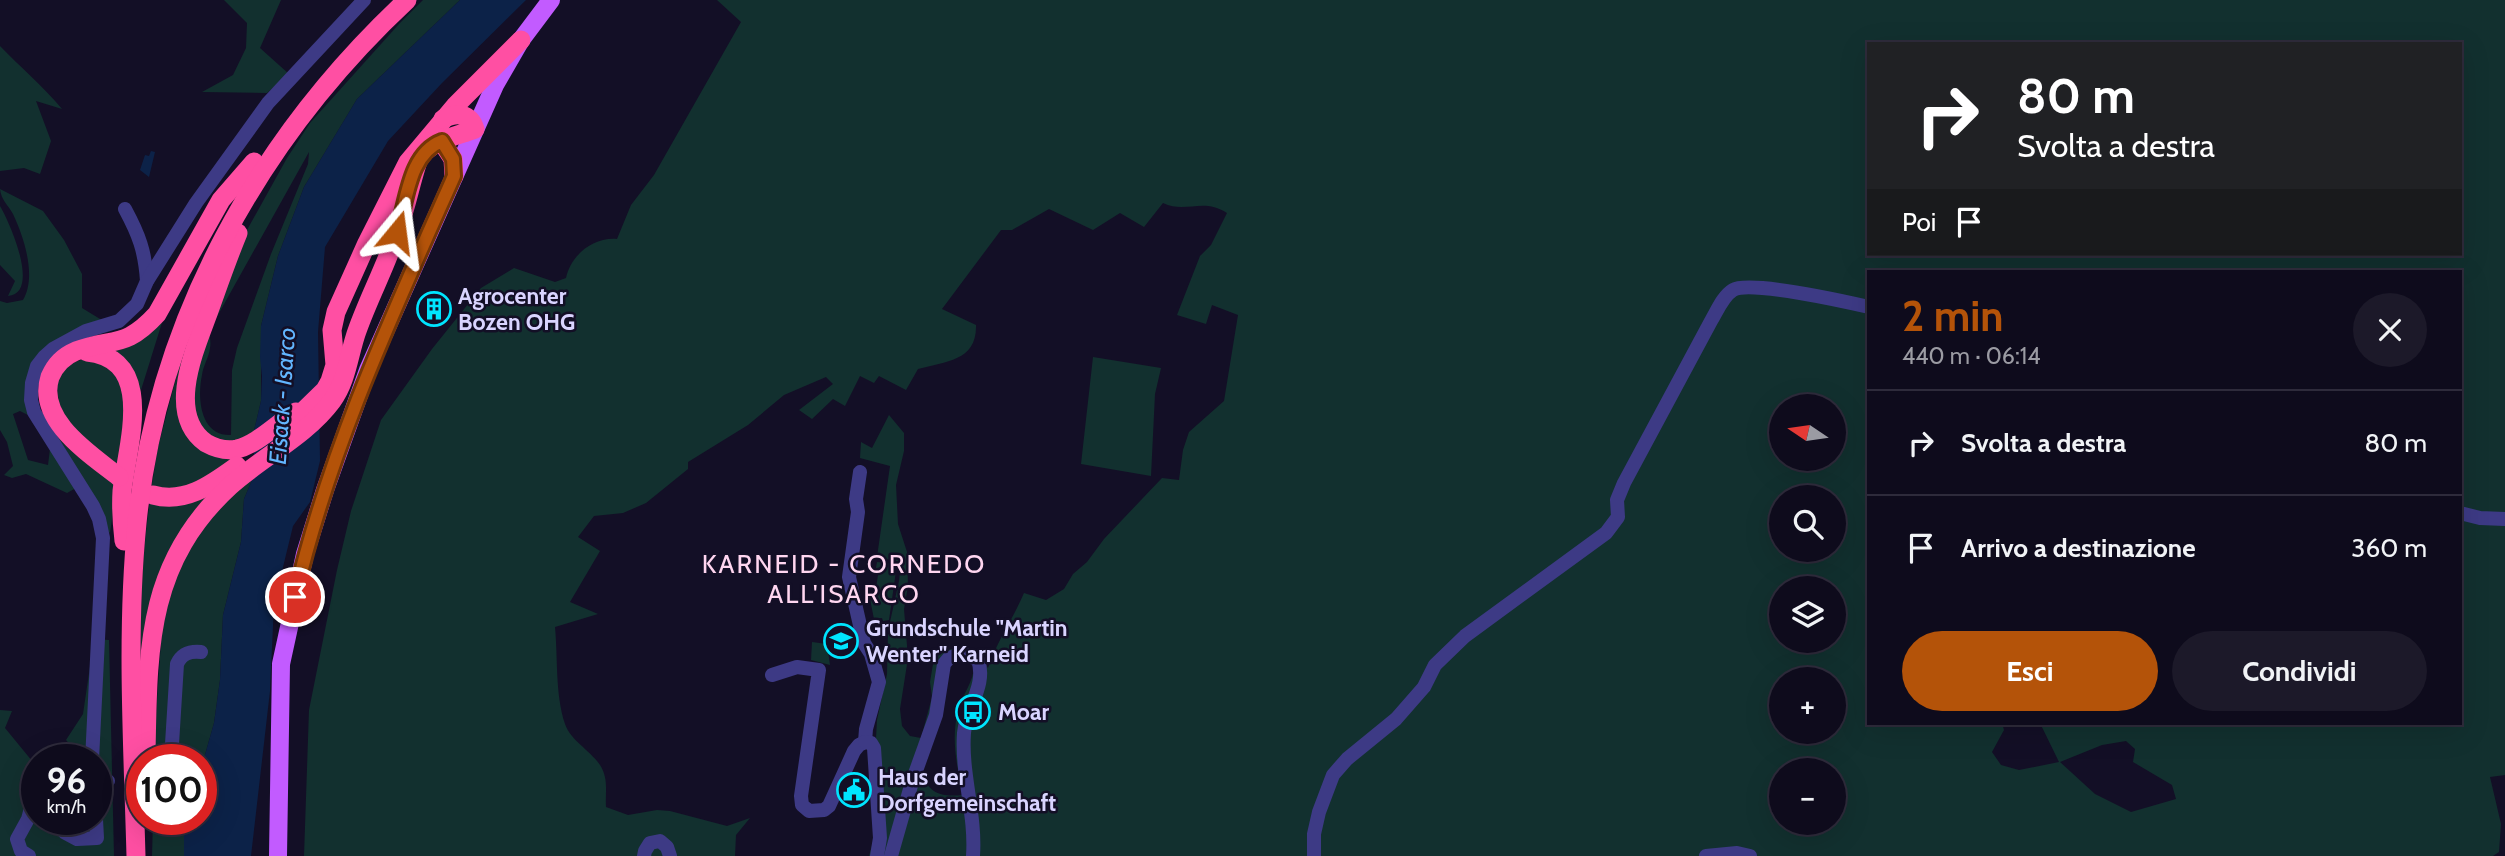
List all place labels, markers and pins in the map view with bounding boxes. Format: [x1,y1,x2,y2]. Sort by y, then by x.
place label: Agrocenter Bozen OHG [458,282,575,336]
building icon: Agrocenter Bozen OHG [415,290,453,328]
pin [265,567,325,627]
place label: Grundschule "Martin Wenter" Karneid [866,614,1068,668]
school or university icon: Grundschule "Martin Wenter" Karneid [822,622,860,660]
bus stop icon: Moar [954,693,992,731]
place label: Moar [998,698,1049,726]
place label: Haus der Dorfgemeinschaft [878,763,1056,817]
public building icon: Haus der Dorfgemeinschaft [835,771,873,809]

